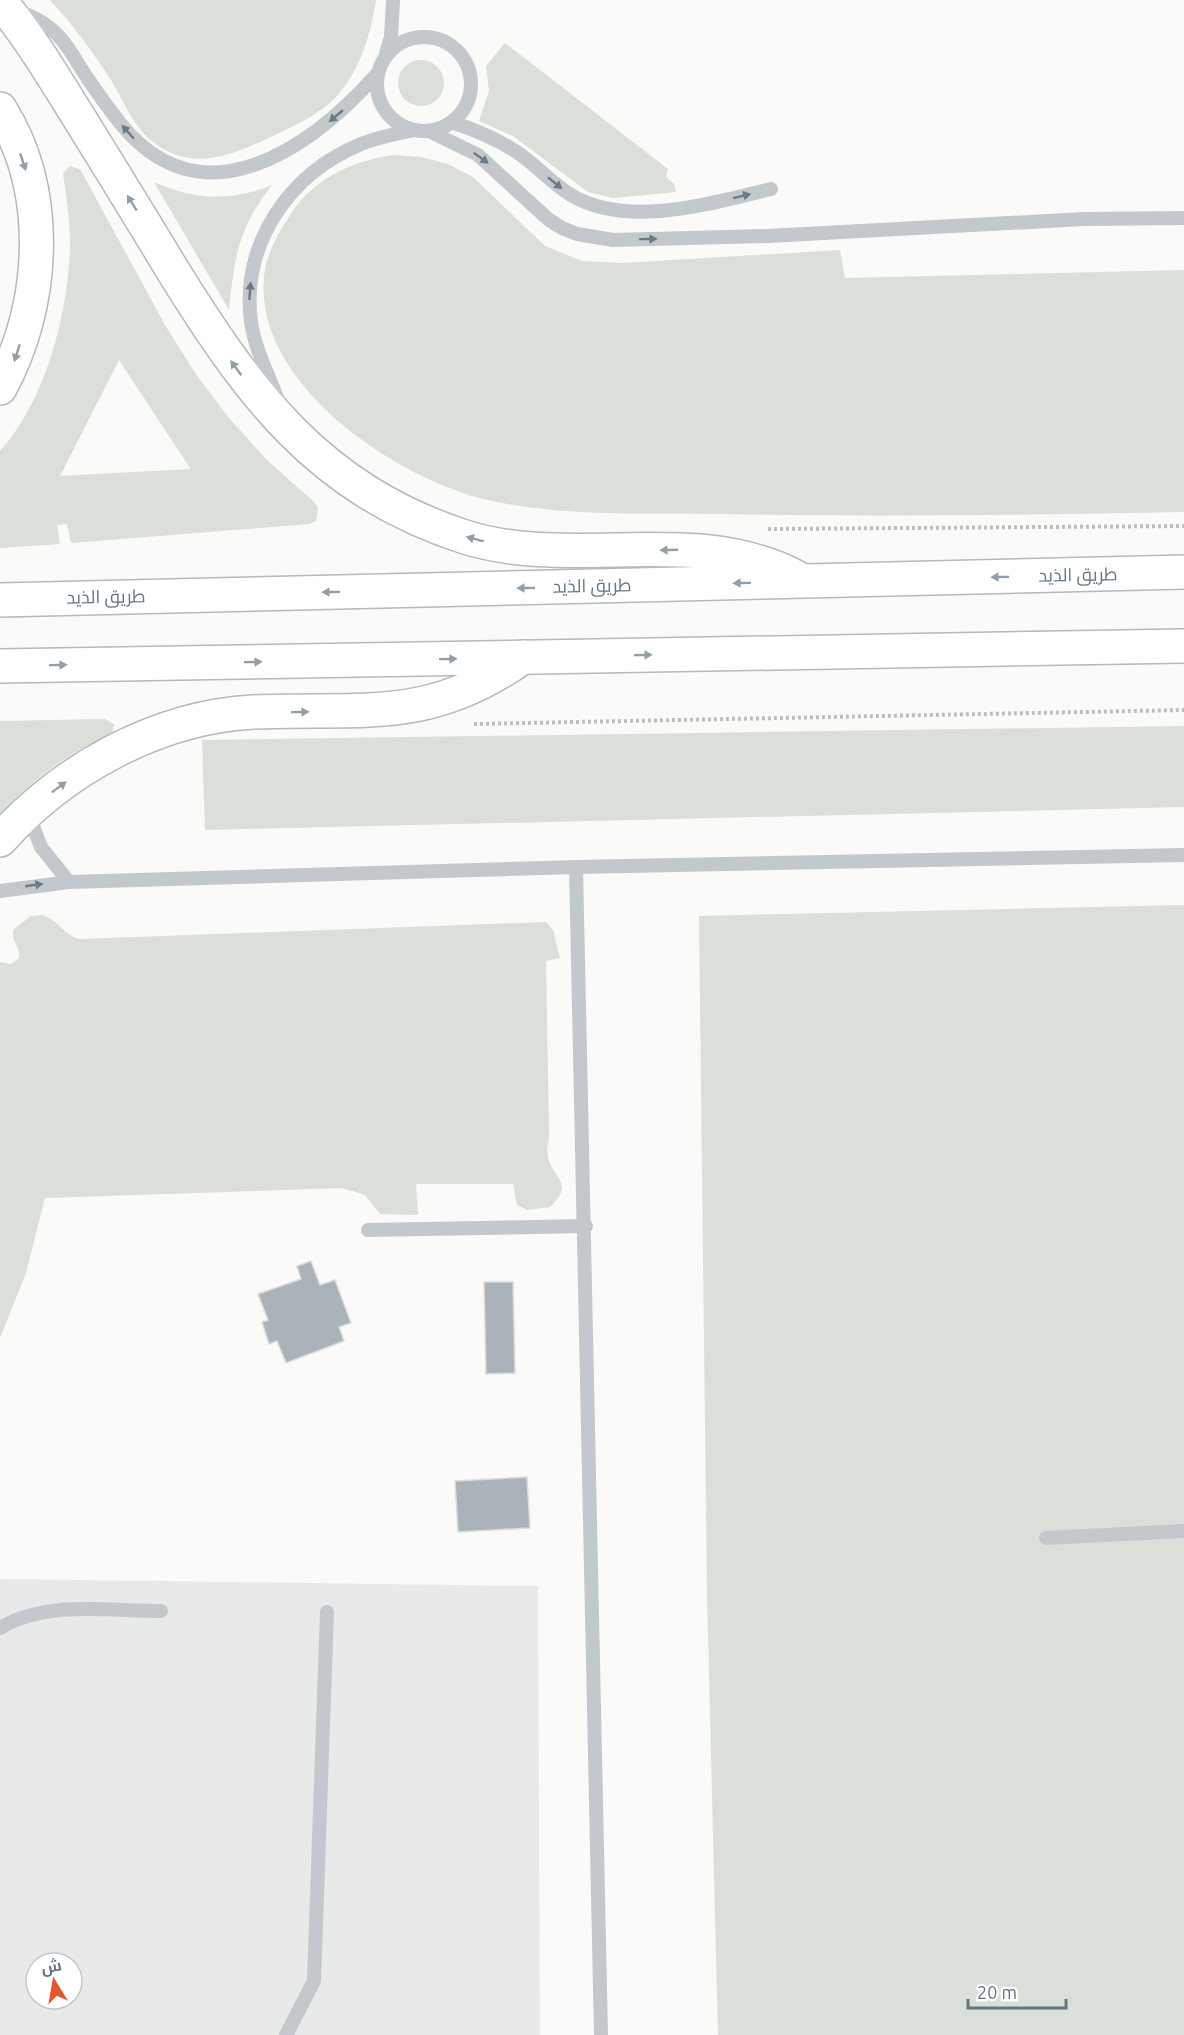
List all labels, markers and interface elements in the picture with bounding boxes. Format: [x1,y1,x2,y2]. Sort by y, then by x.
one-way arrow [328,109,344,122]
one-way arrow [122,125,135,140]
one-way arrow [473,151,488,163]
one-way arrow [19,153,28,171]
one-way arrow [547,176,562,189]
one-way arrow [733,190,751,200]
one-way arrow [126,195,137,211]
one-way arrow [638,234,657,244]
one-way arrow [245,282,255,301]
one-way arrow [12,344,21,362]
one-way arrow [230,360,242,376]
one-way arrow [466,534,484,543]
one-way arrow [659,545,678,555]
street label: طريق الذيد [1038,563,1118,588]
one-way arrow [990,572,1009,582]
street label: طريق الذيد [552,574,632,599]
one-way arrow [732,578,751,588]
one-way arrow [516,583,535,593]
street label: طريق الذيد [66,585,146,610]
one-way arrow [321,587,340,597]
one-way arrow [634,651,653,660]
one-way arrow [439,654,458,663]
one-way arrow [244,657,263,667]
one-way arrow [49,660,68,670]
one-way arrow [290,707,309,716]
one-way arrow [50,781,66,793]
one-way arrow [25,880,44,890]
north arrow [24,1951,84,2011]
text: ش [39,1955,63,1978]
scale bar [968,1972,1066,2010]
text: 20 m [977,1982,1017,2002]

